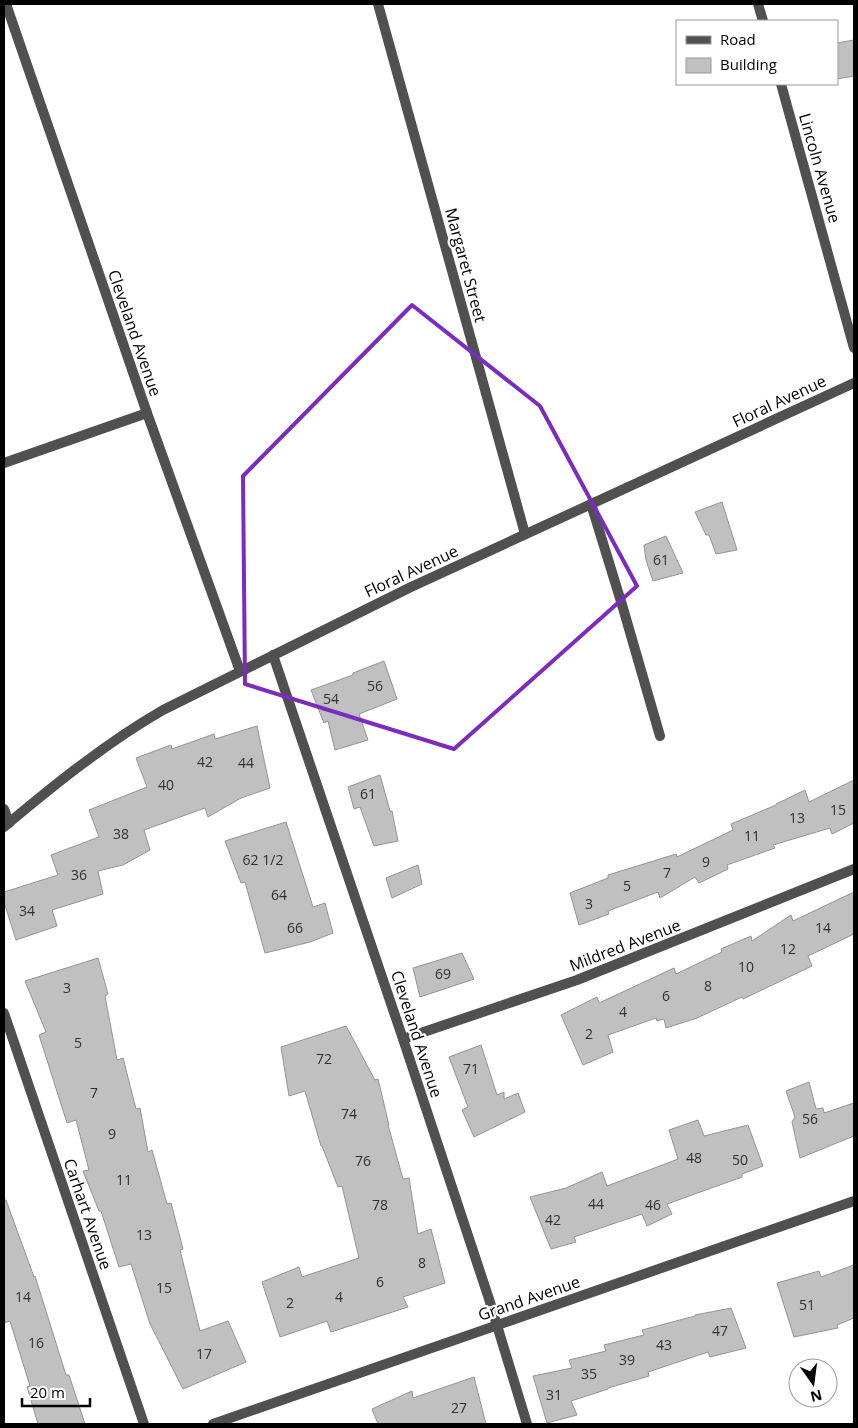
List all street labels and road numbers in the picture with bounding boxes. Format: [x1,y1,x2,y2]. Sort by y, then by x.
street label: Lincoln Avenue [794,111,846,225]
street label: Margaret Street [440,205,492,325]
street label: Cleveland Avenue [103,267,167,399]
street label: Floral Avenue [728,370,830,432]
street label: Floral Avenue [360,540,462,602]
street label: Mildred Avenue [566,914,684,976]
street label: Cleveland Avenue [386,968,448,1100]
street label: Carhart Avenue [59,1155,117,1273]
street label: Grand Avenue [475,1270,583,1326]

